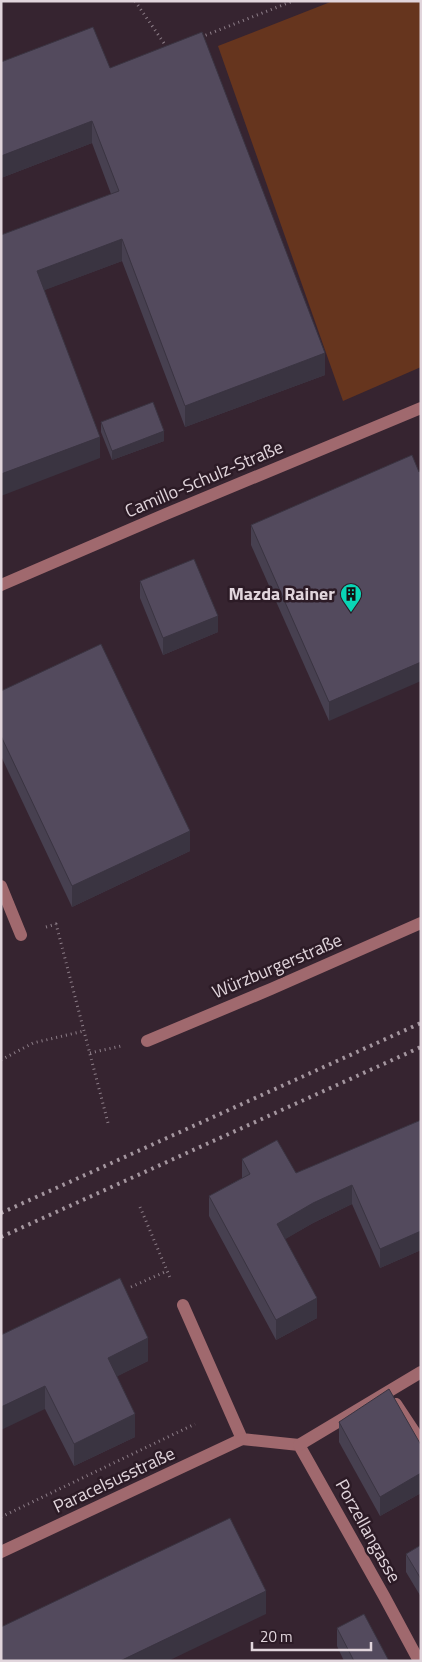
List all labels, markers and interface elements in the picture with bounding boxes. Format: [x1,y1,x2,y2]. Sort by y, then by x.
street label: Camillo-Schulz-Straße [120,433,287,524]
place label: Mazda Rainer [228,580,335,607]
building icon: Mazda Rainer [339,582,363,613]
street label: Würzburgerstraße [208,926,346,1005]
street label: Paracelsusstraße [48,1440,179,1520]
street label: Porzellangasse [329,1474,408,1587]
scale bar [252,1620,371,1652]
text: 20 m [260,1625,293,1648]

